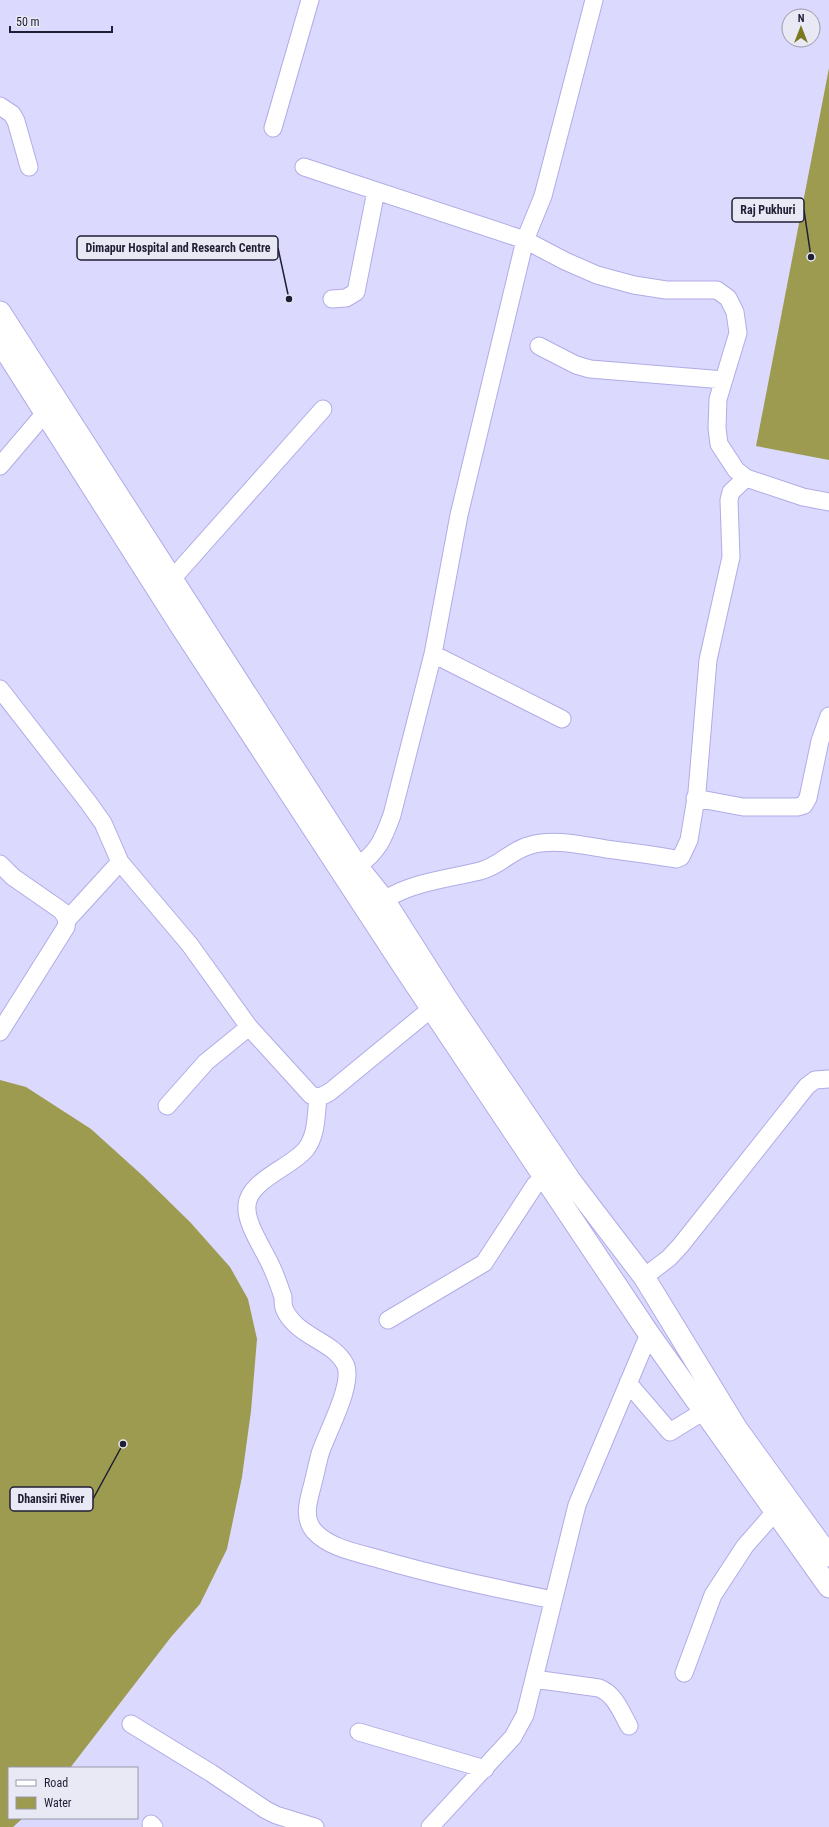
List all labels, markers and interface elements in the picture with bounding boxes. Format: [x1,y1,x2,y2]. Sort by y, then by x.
scale bar [10,8,112,34]
north arrow [781,8,821,48]
text: N [798,12,805,25]
text: 50 m [16,15,40,29]
callout: Raj Pukhuri [732,198,804,222]
text: Raj Pukhuri [740,203,796,217]
callout: Dimapur Hospital and Research Centre [77,236,278,260]
text: Dimapur Hospital and Research Centre [85,241,271,255]
callout: Dhansiri River [10,1487,93,1511]
text: Dhansiri River [17,1492,85,1506]
legend [8,1767,138,1819]
text: Road [44,1776,68,1790]
text: Water [44,1796,72,1810]

